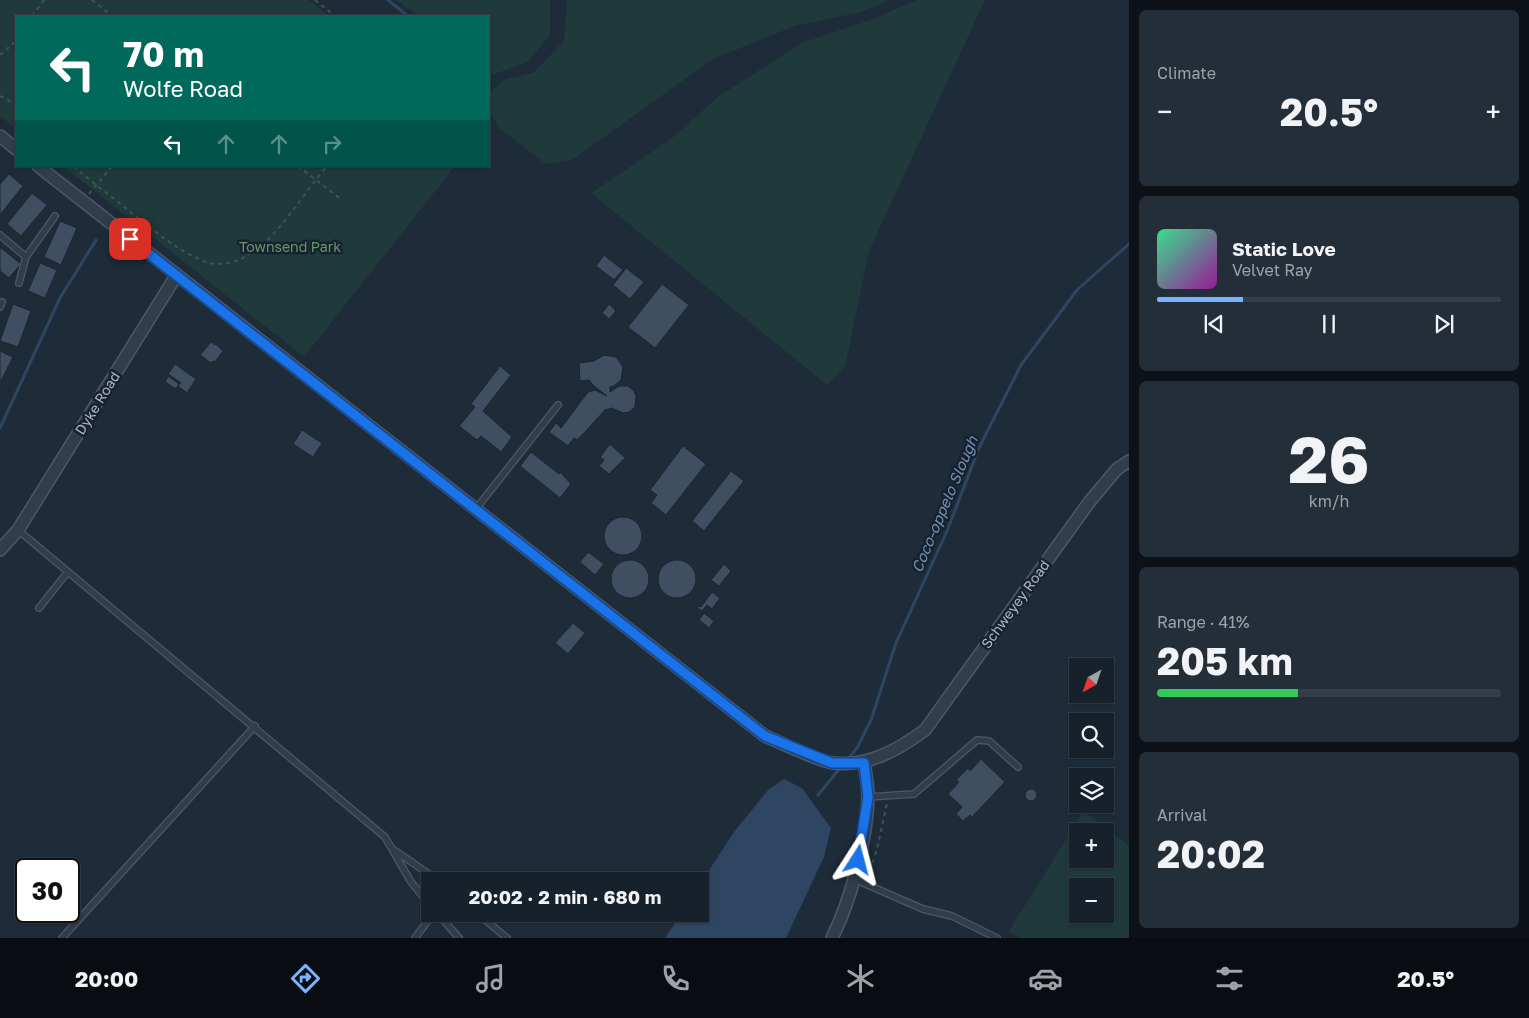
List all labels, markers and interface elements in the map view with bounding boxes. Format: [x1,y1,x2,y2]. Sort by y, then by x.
text: 70 m [123,33,204,75]
icon: left [40,35,105,100]
text: Climate [1157,63,1216,83]
text: Wolfe Road [123,75,243,102]
text: 20.5° [1280,89,1378,134]
text: − [1157,95,1172,128]
text: + [1486,95,1501,128]
icon: left [159,130,187,158]
icon: ahead [212,130,240,158]
icon: ahead [265,130,293,158]
icon: right [318,130,346,158]
pin [109,218,151,260]
icon: arrive [116,225,144,253]
text: Static Love [1232,237,1336,260]
park label: Townsend Park [239,238,341,255]
text: Velvet Ray [1232,260,1313,280]
icon: previous [1200,310,1228,338]
icon: pause [1315,310,1343,338]
icon: next [1430,310,1458,338]
street label: Dyke Road [71,368,123,438]
text: 26 [1289,419,1369,497]
water label: Coco-oppelo Slough [907,432,982,575]
text: km/h [1309,491,1349,511]
street label: Schweyey Road [977,556,1053,652]
text: Range · 41% [1157,612,1249,632]
text: 205 km [1157,638,1293,683]
north arrow [1069,658,1114,702]
map controls [1069,658,1114,923]
button: search [1069,713,1114,758]
button: layers [1069,768,1114,813]
text: Arrival [1157,805,1207,825]
button: + [1069,823,1114,868]
text: 20:02 [1157,831,1265,876]
position arrow [831,833,883,885]
speed limit sign: 30 [15,858,80,923]
button: − [1069,878,1114,923]
text: 20:02 · 2 min · 680 m [469,885,661,908]
icon: directions [288,961,323,996]
icon: music [473,961,508,996]
icon: phone [658,961,693,996]
icon: climate [843,961,878,996]
icon: car [1028,961,1063,996]
icon: filters [1212,961,1247,996]
text: 20:00 [75,965,138,992]
text: 20.5° [1397,965,1454,992]

